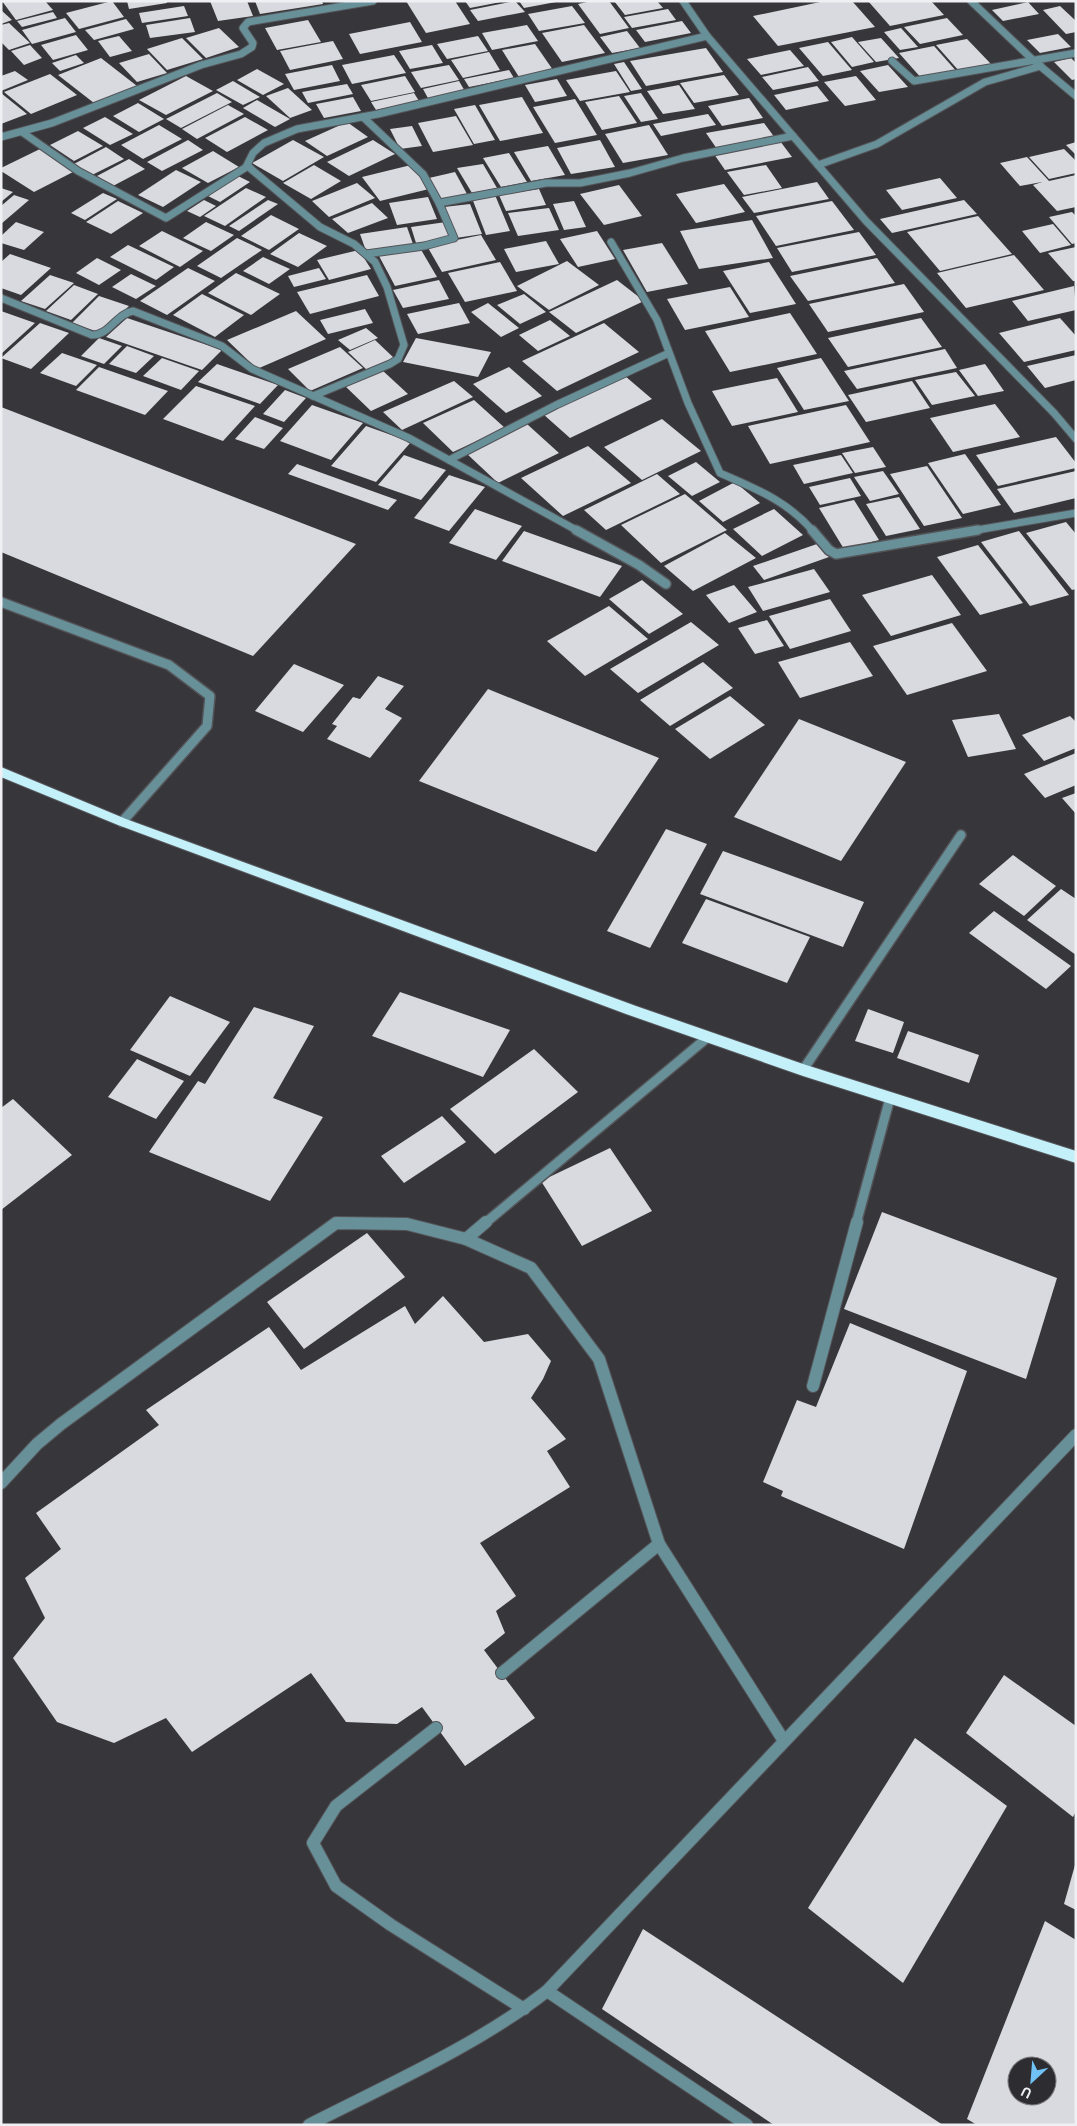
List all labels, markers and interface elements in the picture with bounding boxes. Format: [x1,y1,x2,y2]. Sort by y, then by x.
north arrow [1007,2056,1057,2106]
text: U [1018,2082,1035,2103]

